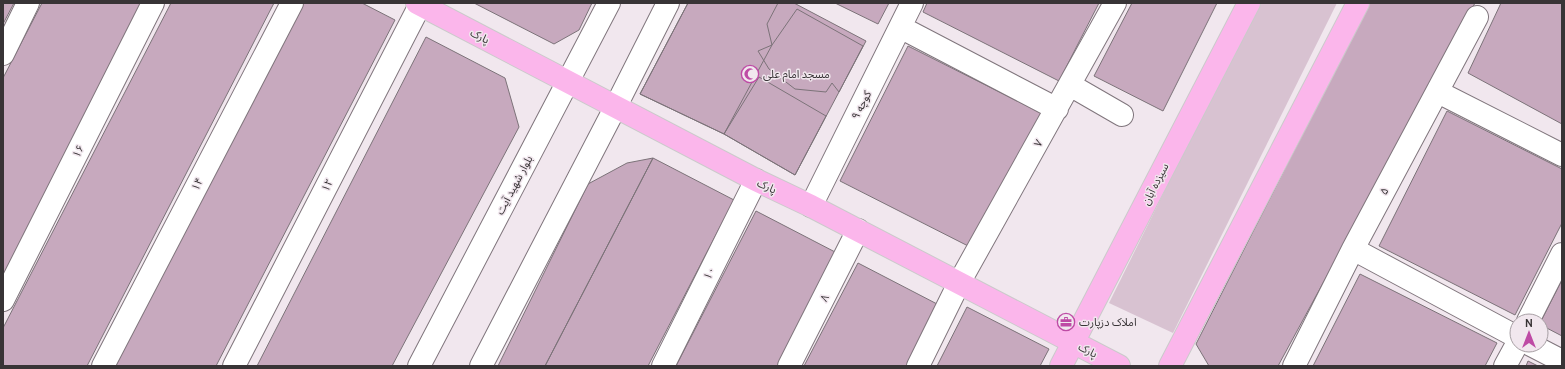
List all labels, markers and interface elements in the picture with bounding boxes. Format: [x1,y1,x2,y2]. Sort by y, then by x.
street label: پارک [468,25,492,48]
mosque icon: مسجد امام علی [740,64,760,84]
place label: مسجد امام علی [763,67,830,82]
street label: کوچه ۹ [848,88,875,122]
street label: ۷ [1030,136,1046,149]
street label: ۱۶ [69,142,87,160]
street label: بلوار شهید آیت [493,153,536,217]
street label: سیزده آبان [1138,160,1172,207]
street label: ۱۴ [188,175,206,193]
street label: پارک [755,175,779,198]
street label: ۱۲ [318,176,336,194]
street label: ۵ [1376,185,1392,197]
street label: ۱۰ [700,264,718,282]
street label: ۸ [816,291,832,304]
office icon: املاک دزپارت [1056,312,1076,332]
north arrow [1509,313,1549,353]
place label: املاک دزپارت [1079,315,1137,330]
text: N [1525,316,1533,330]
street label: پارک [1075,339,1100,362]

